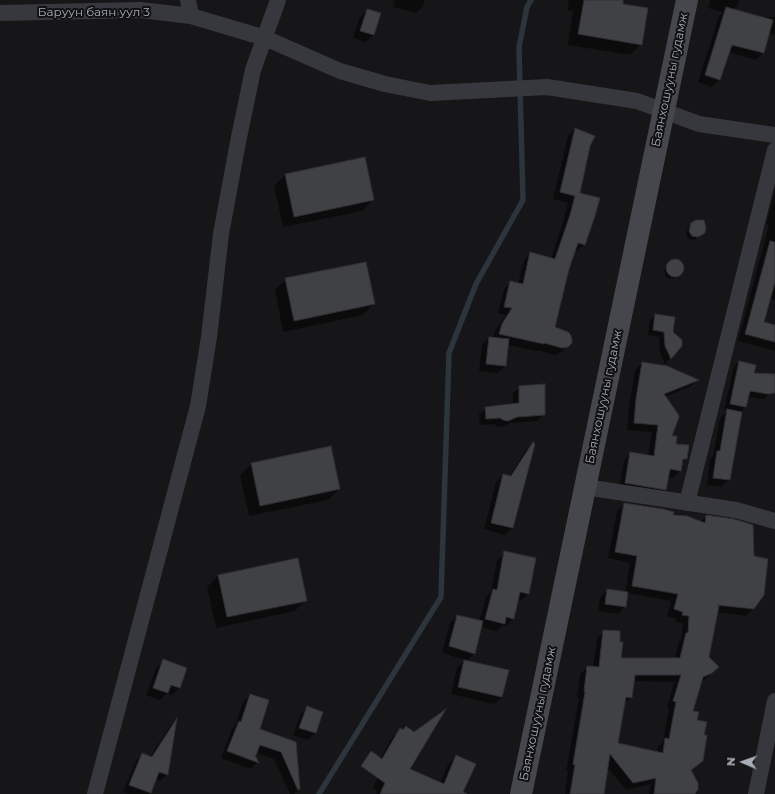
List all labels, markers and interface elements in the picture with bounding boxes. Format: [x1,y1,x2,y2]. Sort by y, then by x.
street label: Баруун баян уул 3 [38,5,150,19]
street label: Баянхошууны гудамж [649,12,691,148]
street label: Баянхошууны гудамж [583,329,625,465]
street label: Баянхошууны гудамж [517,646,559,782]
north arrow [723,742,763,782]
text: N [724,757,738,766]

